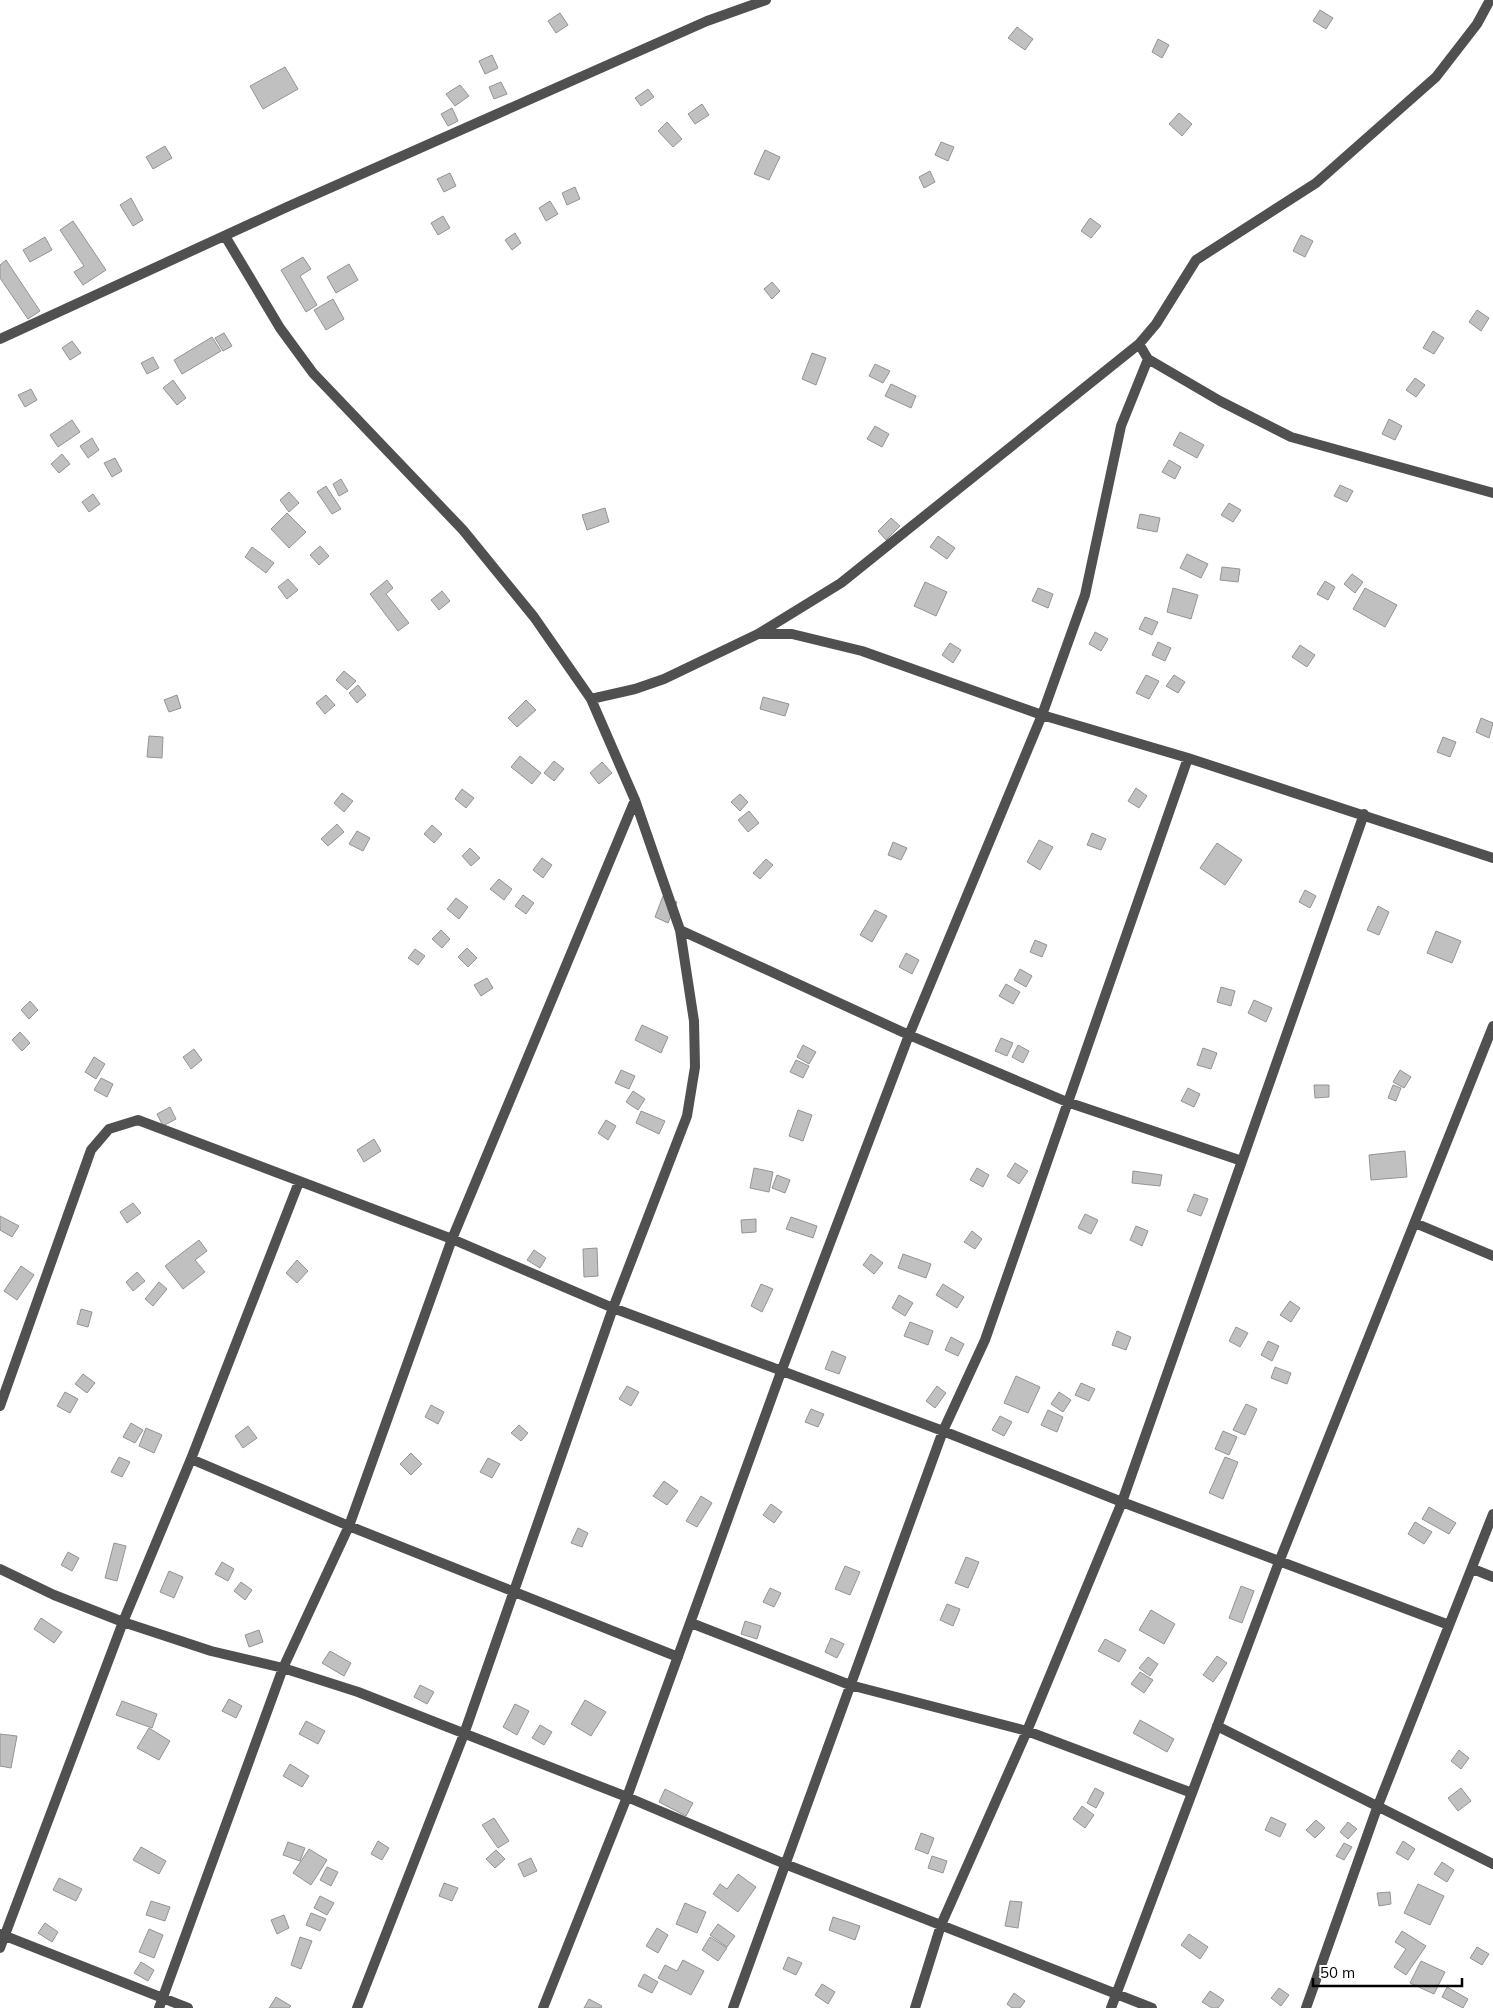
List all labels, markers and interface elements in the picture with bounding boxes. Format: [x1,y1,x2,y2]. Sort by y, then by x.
scale bar [1313,1956,1462,1988]
text: 50 m [1320,1963,1355,1982]

